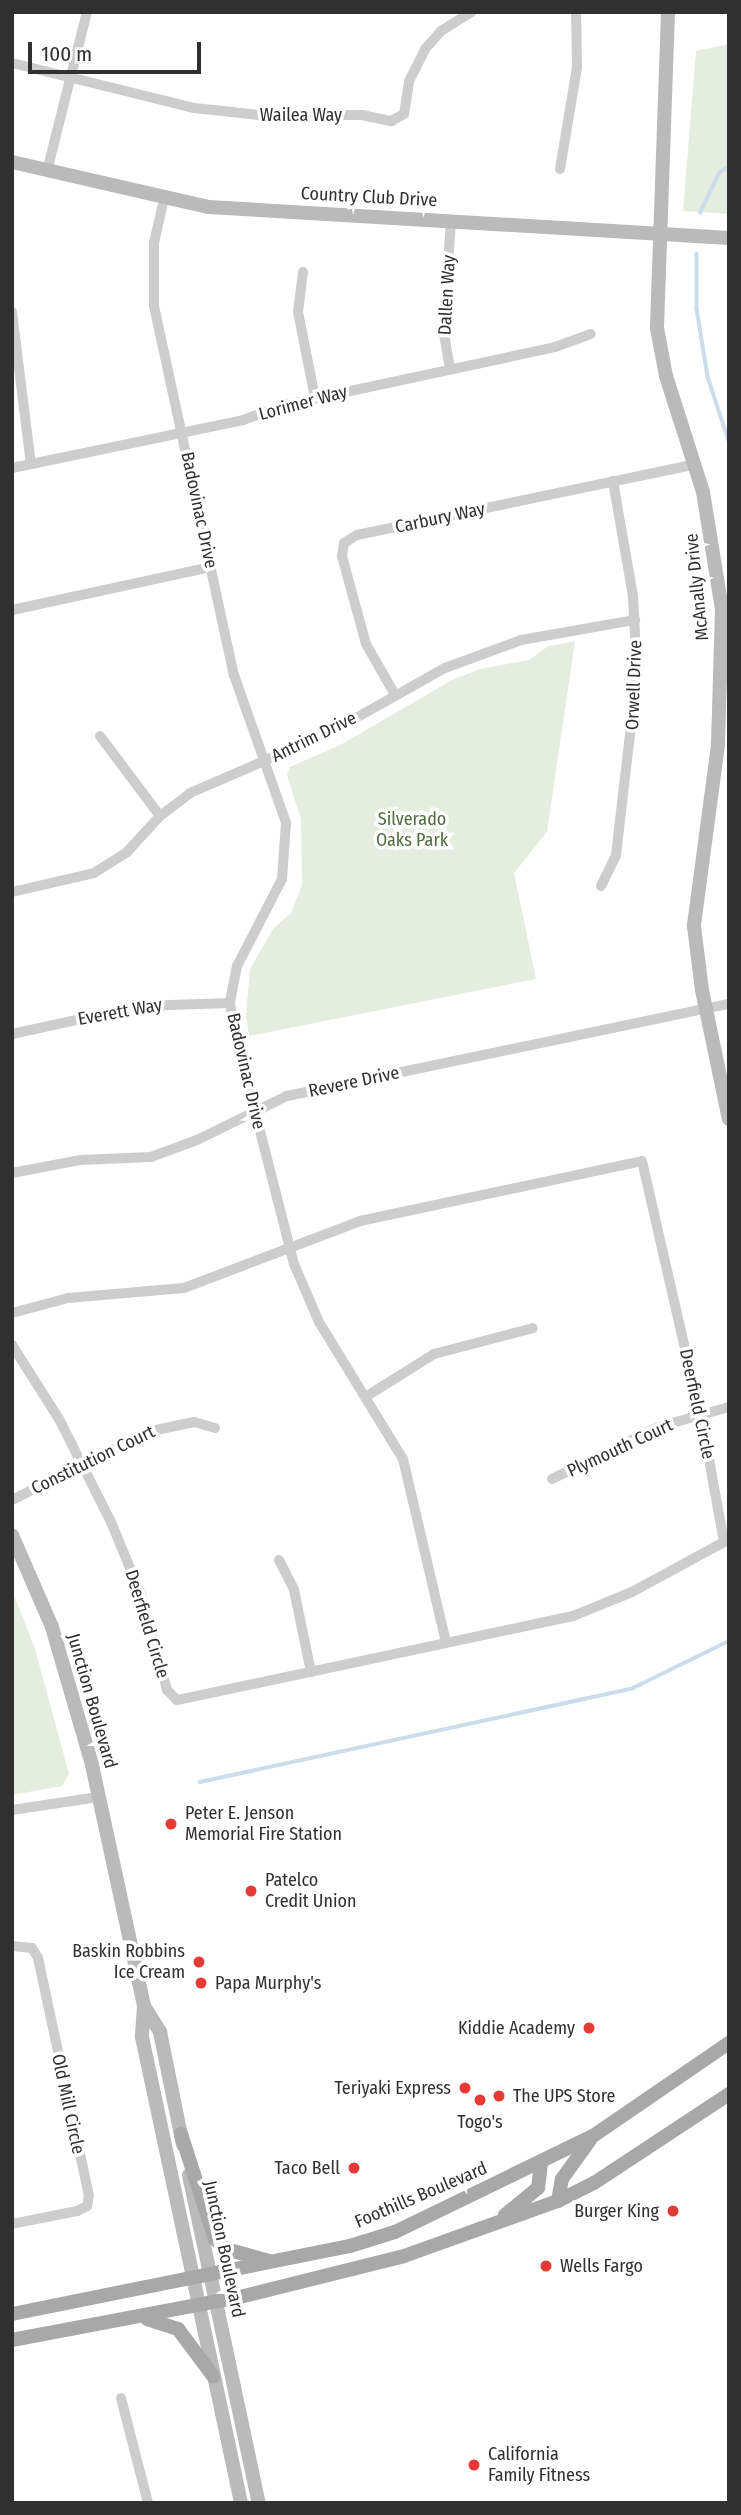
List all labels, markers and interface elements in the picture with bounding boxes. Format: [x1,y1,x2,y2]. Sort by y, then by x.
scale bar [32,28,205,72]
text: 100 m [41,41,92,67]
street label: Wailea Way [260,104,342,126]
street label: Country Club Drive [300,183,438,211]
street label: Dallen Way [434,254,460,336]
street label: Lorimer Way [256,381,350,425]
street label: Badovinac Drive [176,450,222,570]
street label: Carbury Way [393,498,487,538]
street label: McAnally Drive [681,532,713,642]
street label: Orwell Drive [622,640,646,730]
street label: Antrim Drive [268,707,360,767]
park label: Silverado Oaks Park [376,809,448,852]
street label: Everett Way [76,994,164,1030]
street label: Badovinac Drive [222,1011,270,1131]
street label: Revere Drive [307,1062,401,1102]
street label: Deerfield Circle [675,1347,719,1461]
street label: Plymouth Court [564,1414,676,1482]
street label: Constitution Court [28,1421,158,1499]
street label: Deerfield Circle [120,1567,174,1681]
street label: Junction Boulevard [62,1631,122,1771]
place label: Peter E. Jenson Memorial Fire Station [185,1803,342,1846]
marker: Peter E. Jenson Memorial Fire Station [163,1816,179,1832]
place label: Patelco Credit Union [265,1870,356,1912]
marker: Patelco Credit Union [243,1883,259,1899]
place label: Baskin Robbins Ice Cream [72,1941,185,1983]
marker: Baskin Robbins Ice Cream [191,1954,207,1970]
place label: Papa Murphy's [215,1972,321,1994]
marker: Papa Murphy's [193,1975,209,1991]
place label: Kiddie Academy [458,2017,575,2039]
marker: Kiddie Academy [581,2020,597,2036]
street label: Old Mill Circle [47,2052,89,2156]
place label: Teriyaki Express [334,2077,451,2099]
marker: Teriyaki Express [457,2080,473,2096]
place label: The UPS Store [513,2085,615,2107]
marker: The UPS Store [491,2088,507,2104]
marker: Togo's [472,2092,488,2108]
place label: Togo's [457,2111,503,2133]
place label: Taco Bell [274,2157,340,2179]
street label: Foothills Boulevard [352,2157,490,2233]
marker: Taco Bell [346,2160,362,2176]
street label: Junction Boulevard [199,2179,249,2319]
place label: Burger King [574,2200,659,2222]
marker: Burger King [665,2203,681,2219]
place label: Wells Fargo [560,2255,643,2277]
marker: Wells Fargo [538,2258,554,2274]
place label: California Family Fitness [488,2444,590,2486]
marker: California Family Fitness [466,2457,482,2473]

